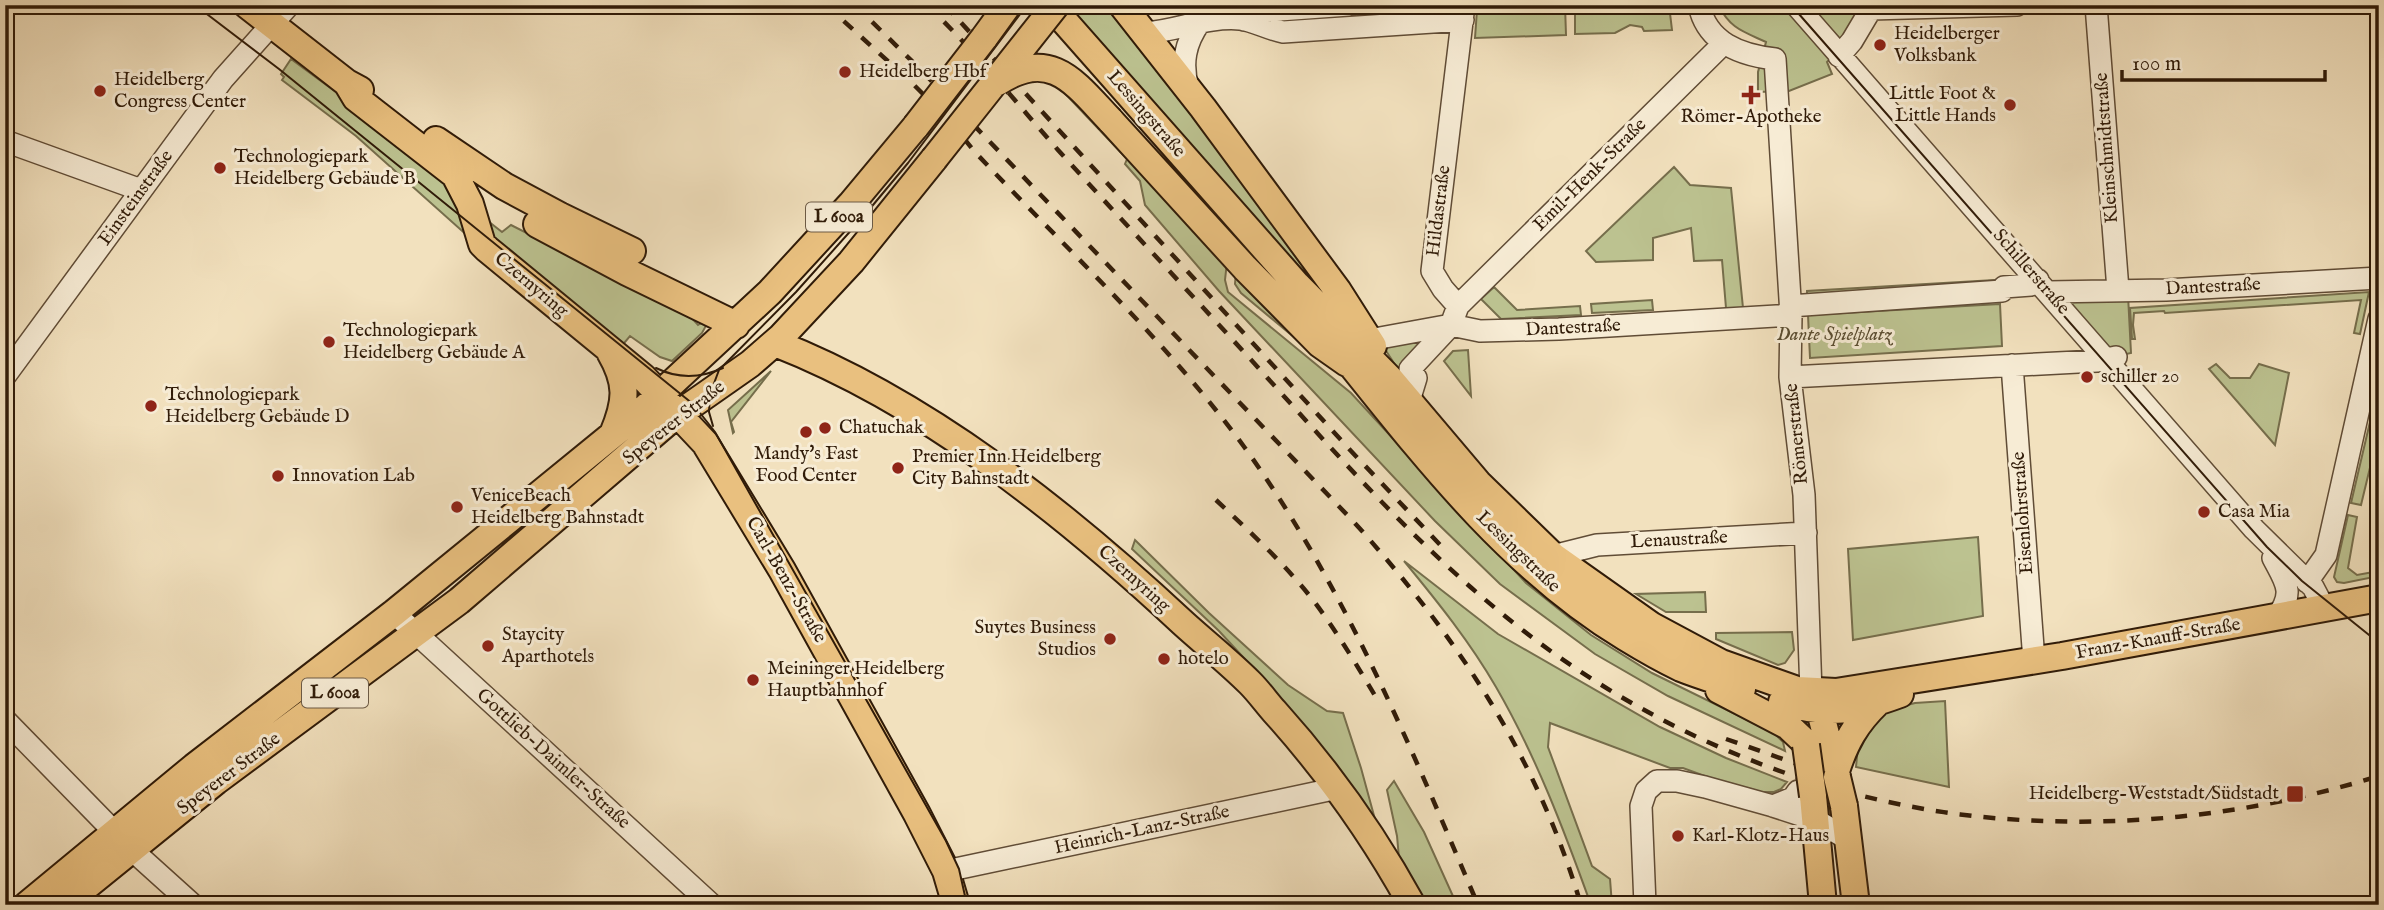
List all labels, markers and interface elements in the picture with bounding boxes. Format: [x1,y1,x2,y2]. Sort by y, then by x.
place label: Heidelberger Volksbank [1893,22,2000,68]
marker: Heidelberger Volksbank [1872,37,1888,53]
scale bar [2122,38,2324,82]
text: 100 m [2132,51,2181,78]
place label: Heidelberg Hbf [859,60,990,84]
marker: Heidelberg Hbf [837,64,853,80]
street label: Lessingstraße [1101,65,1191,163]
place label: Heidelberg Congress Center [114,68,246,114]
street label: Kleinschmidtstraße [2090,72,2124,224]
place label: Little Foot & Little Hands [1889,82,1996,128]
marker: Heidelberg Congress Center [92,83,108,99]
marker: Römer-Apotheke [1743,87,1759,103]
marker: Little Foot & Little Hands [2002,97,2018,113]
place label: Römer-Apotheke [1680,105,1822,129]
street label: Emil-Henk-Straße [1528,113,1652,237]
street label: Einsteinstraße [93,145,179,251]
place label: Technologiepark Heidelberg Gebäude B [234,145,416,191]
marker: Technologiepark Heidelberg Gebäude B [212,160,228,176]
street label: Hildastraße [1421,164,1457,258]
road number: L 600a [806,202,872,232]
street label: Schillerstraße [1987,224,2075,320]
street label: Czernyring [489,247,574,323]
street label: Dantestraße [2165,272,2262,301]
street label: Dantestraße [1525,313,1622,342]
place label: Technologiepark Heidelberg Gebäude A [343,319,526,365]
park label: Dante Spielplatz [1777,323,1893,347]
marker: Technologiepark Heidelberg Gebäude A [321,334,337,350]
place label: schiller 20 [2101,365,2179,389]
marker: schiller 20 [2079,369,2095,385]
street label: Speyerer Straße [618,375,730,470]
street label: Römerstraße [1780,382,1814,486]
place label: Technologiepark Heidelberg Gebäude D [165,383,349,429]
marker: Technologiepark Heidelberg Gebäude D [143,398,159,414]
place label: Chatuchak [839,416,925,440]
marker: Chatuchak [817,420,833,436]
marker: Mandy's Fast Food Center [798,424,814,440]
place label: Mandy's Fast Food Center [754,442,859,488]
place label: Premier Inn Heidelberg City Bahnstadt [912,445,1101,491]
street label: Eisenlohrstraße [2007,451,2039,575]
marker: Premier Inn Heidelberg City Bahnstadt [890,460,906,476]
place label: Innovation Lab [292,464,415,488]
marker: Innovation Lab [270,468,286,484]
place label: VeniceBeach Heidelberg Bahnstadt [470,484,645,530]
marker: VeniceBeach Heidelberg Bahnstadt [449,499,465,515]
place label: Casa Mia [2218,500,2291,524]
marker: Casa Mia [2196,504,2212,520]
street label: Lessingstraße [1471,506,1565,598]
street label: Carl-Benz-Straße [740,513,832,648]
street label: Lenaustraße [1630,525,1729,555]
street label: Czernyring [1093,540,1176,618]
street label: Franz-Knauff-Straße [2074,613,2242,665]
place label: Suytes Business Studios [975,616,1096,662]
place label: Staycity Aparthotels [501,623,594,669]
marker: Suytes Business Studios [1102,631,1118,647]
marker: Staycity Aparthotels [480,638,496,654]
place label: hotelo [1178,647,1229,671]
marker: hotelo [1156,651,1172,667]
place label: Meininger Heidelberg Hauptbahnhof [767,657,945,703]
marker: Meininger Heidelberg Hauptbahnhof [745,672,761,688]
road number: L 600a [302,678,368,708]
street label: Gottlieb-Daimler-Straße [471,683,635,835]
street label: Speyerer Straße [173,727,286,821]
place label: Heidelberg-Weststadt/Südstadt [2029,782,2279,806]
marker: Heidelberg-Weststadt/Südstadt [2285,784,2305,804]
street label: Heinrich-Lanz-Straße [1052,800,1232,860]
place label: Karl-Klotz-Haus [1692,824,1829,848]
marker: Karl-Klotz-Haus [1670,828,1686,844]

